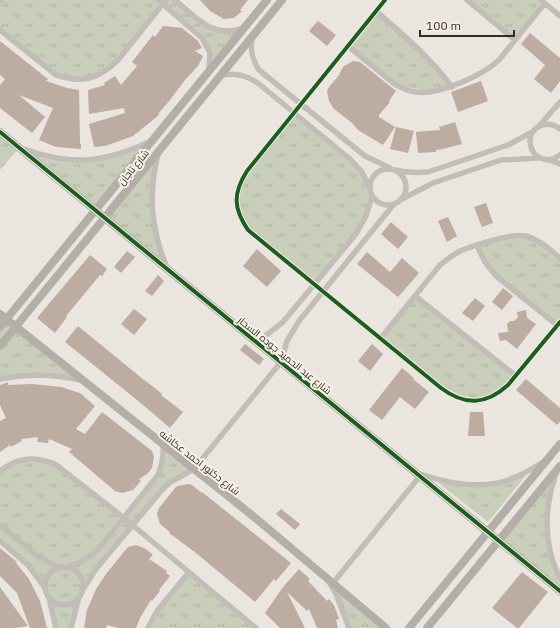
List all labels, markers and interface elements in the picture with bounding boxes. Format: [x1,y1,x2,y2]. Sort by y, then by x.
scale bar [420,12,514,38]
text: 100 m [426,18,461,33]
street label: شارع تاجان [115,147,152,188]
street label: شارع عبد الحميد جوده السحار [234,313,334,397]
street label: شارع دكتور احمد عكاشه [157,427,243,498]

